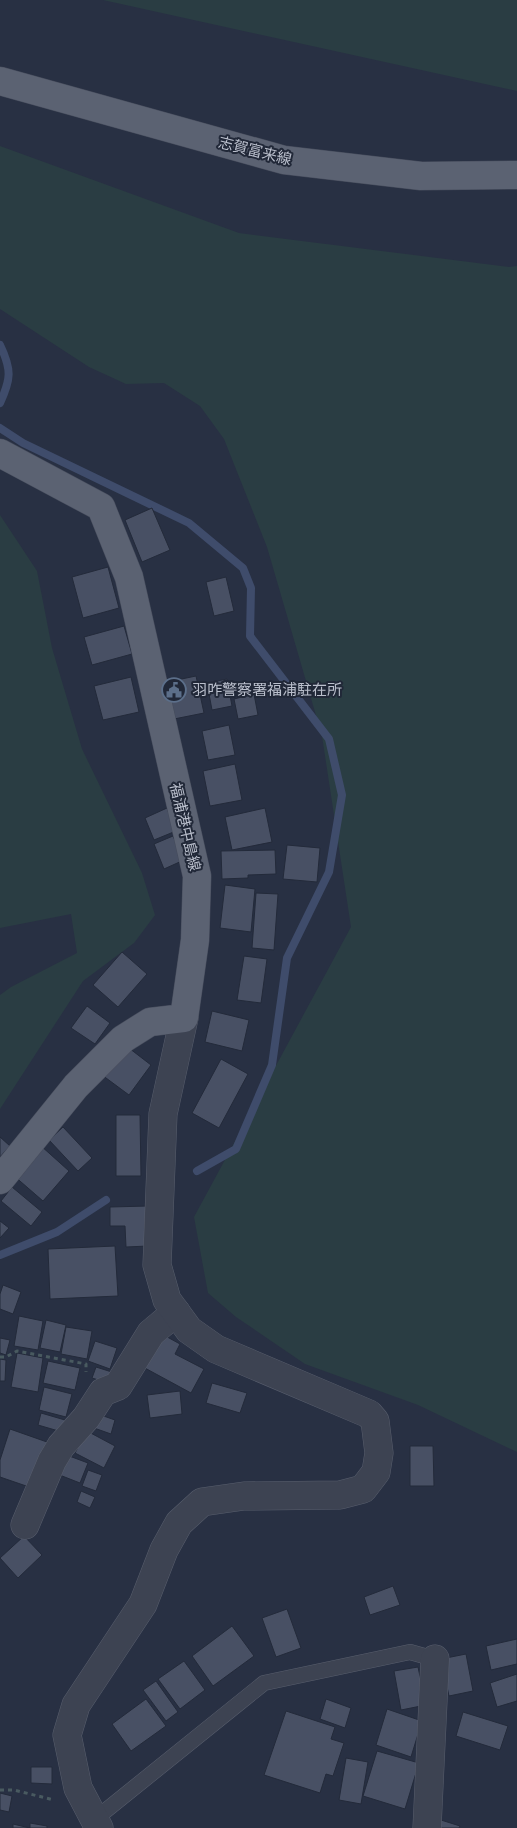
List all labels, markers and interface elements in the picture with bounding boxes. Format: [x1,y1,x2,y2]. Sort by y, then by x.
street label: 志賀富来線 [216,133,294,169]
public building icon: 羽咋警察署福浦駐在所 [161,677,187,703]
place label: 羽咋警察署福浦駐在所 [192,681,342,699]
street label: 福浦港中島線 [166,781,204,873]

